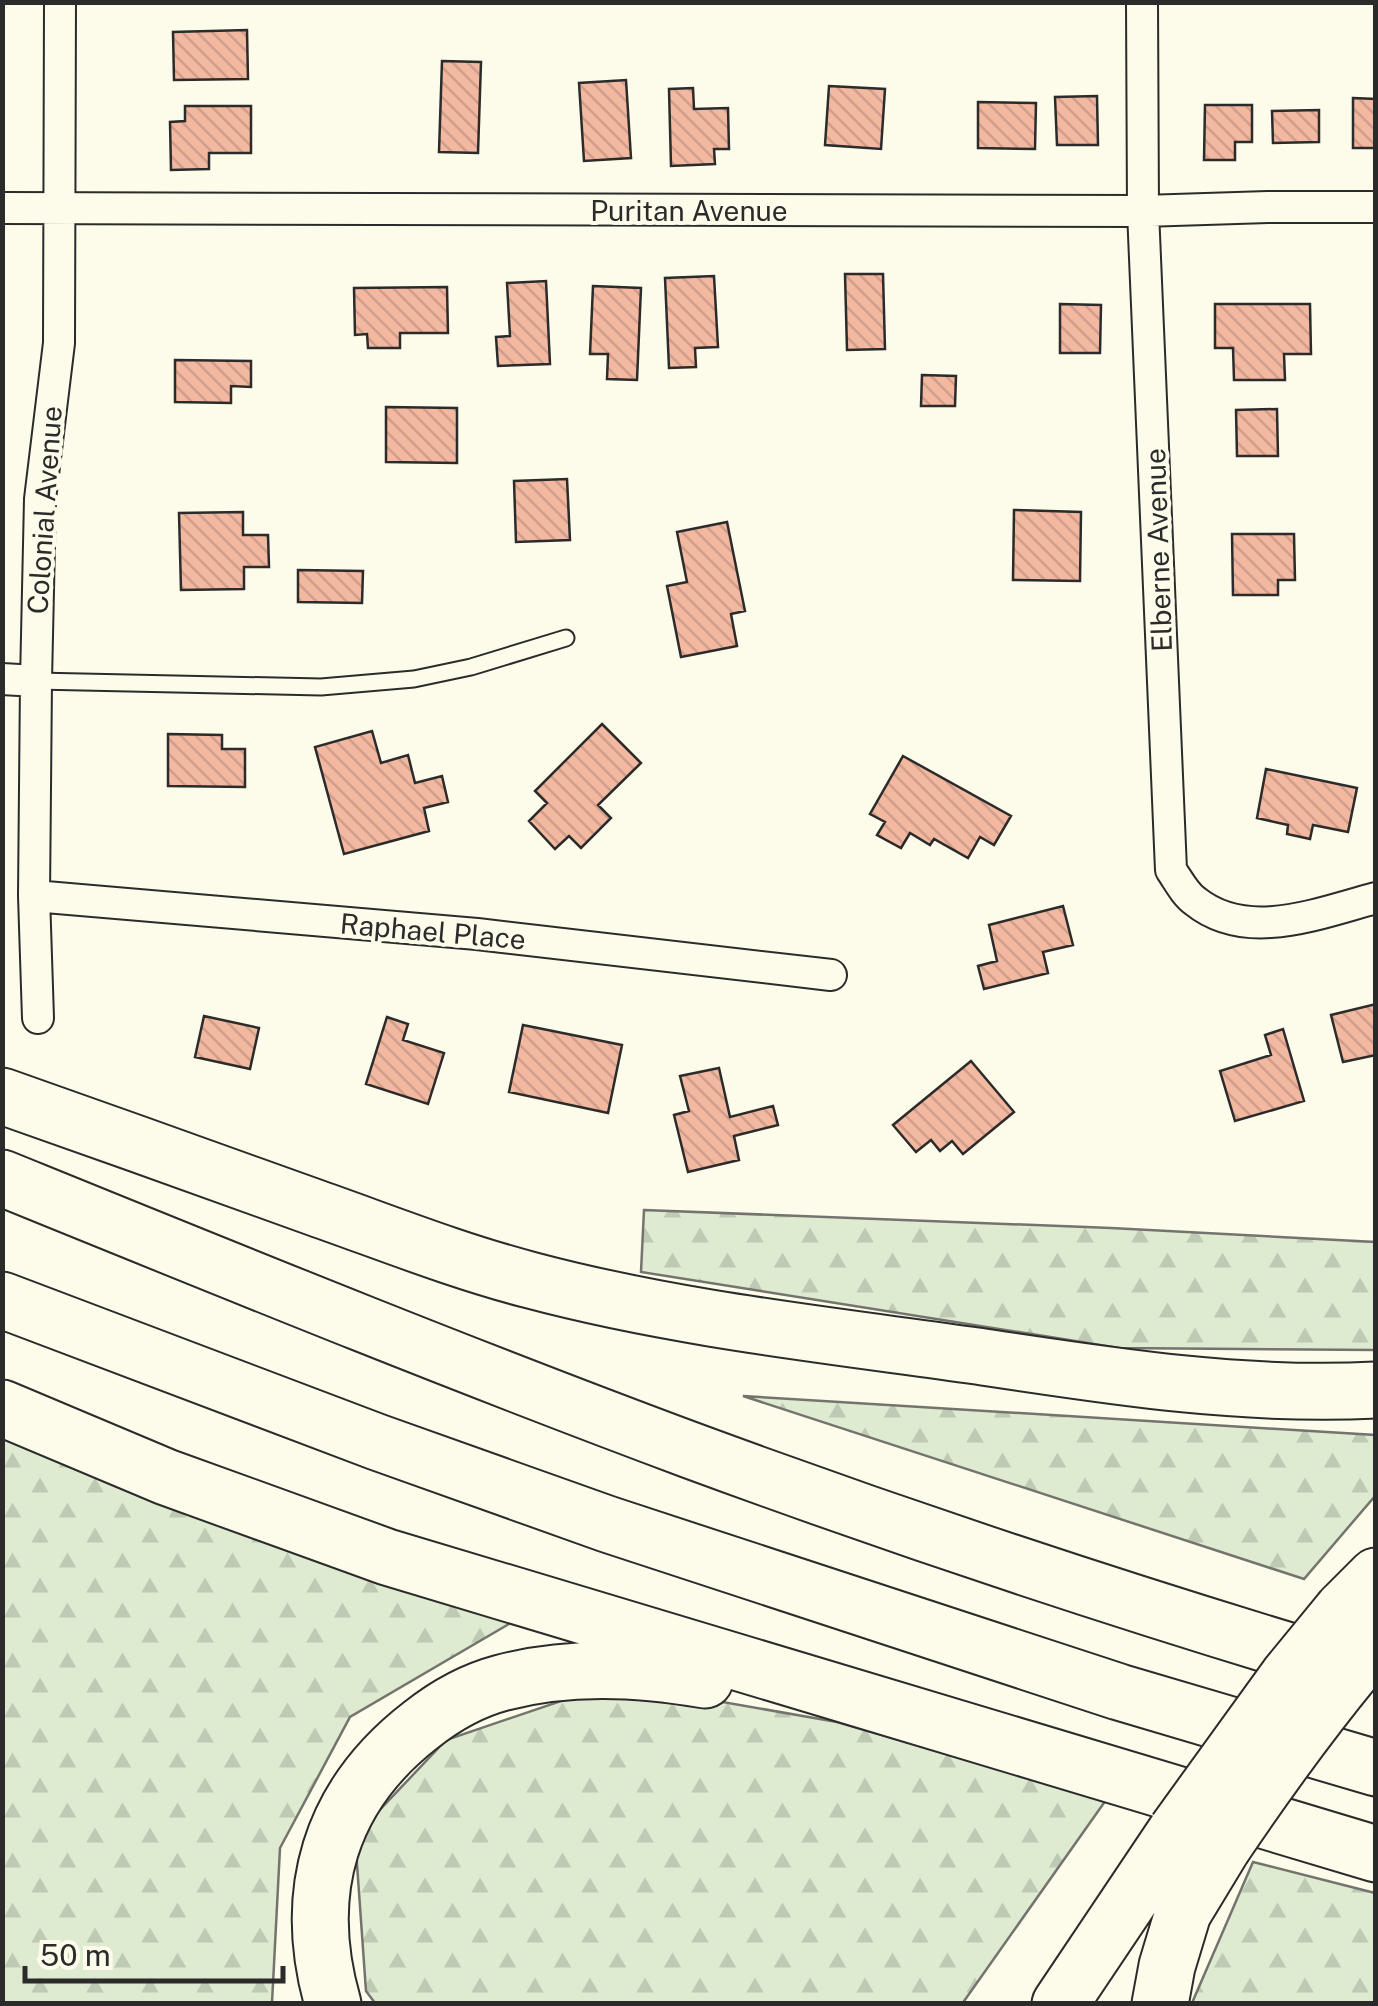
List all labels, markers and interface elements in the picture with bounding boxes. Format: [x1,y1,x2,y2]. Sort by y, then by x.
street label: Puritan Avenue [590,194,788,227]
street label: Colonial Avenue [20,405,68,615]
street label: Elberne Avenue [1138,448,1178,652]
street label: Raphael Place [339,906,527,956]
scale bar [25,1921,282,1983]
text: 50 m [40,1937,111,1973]

